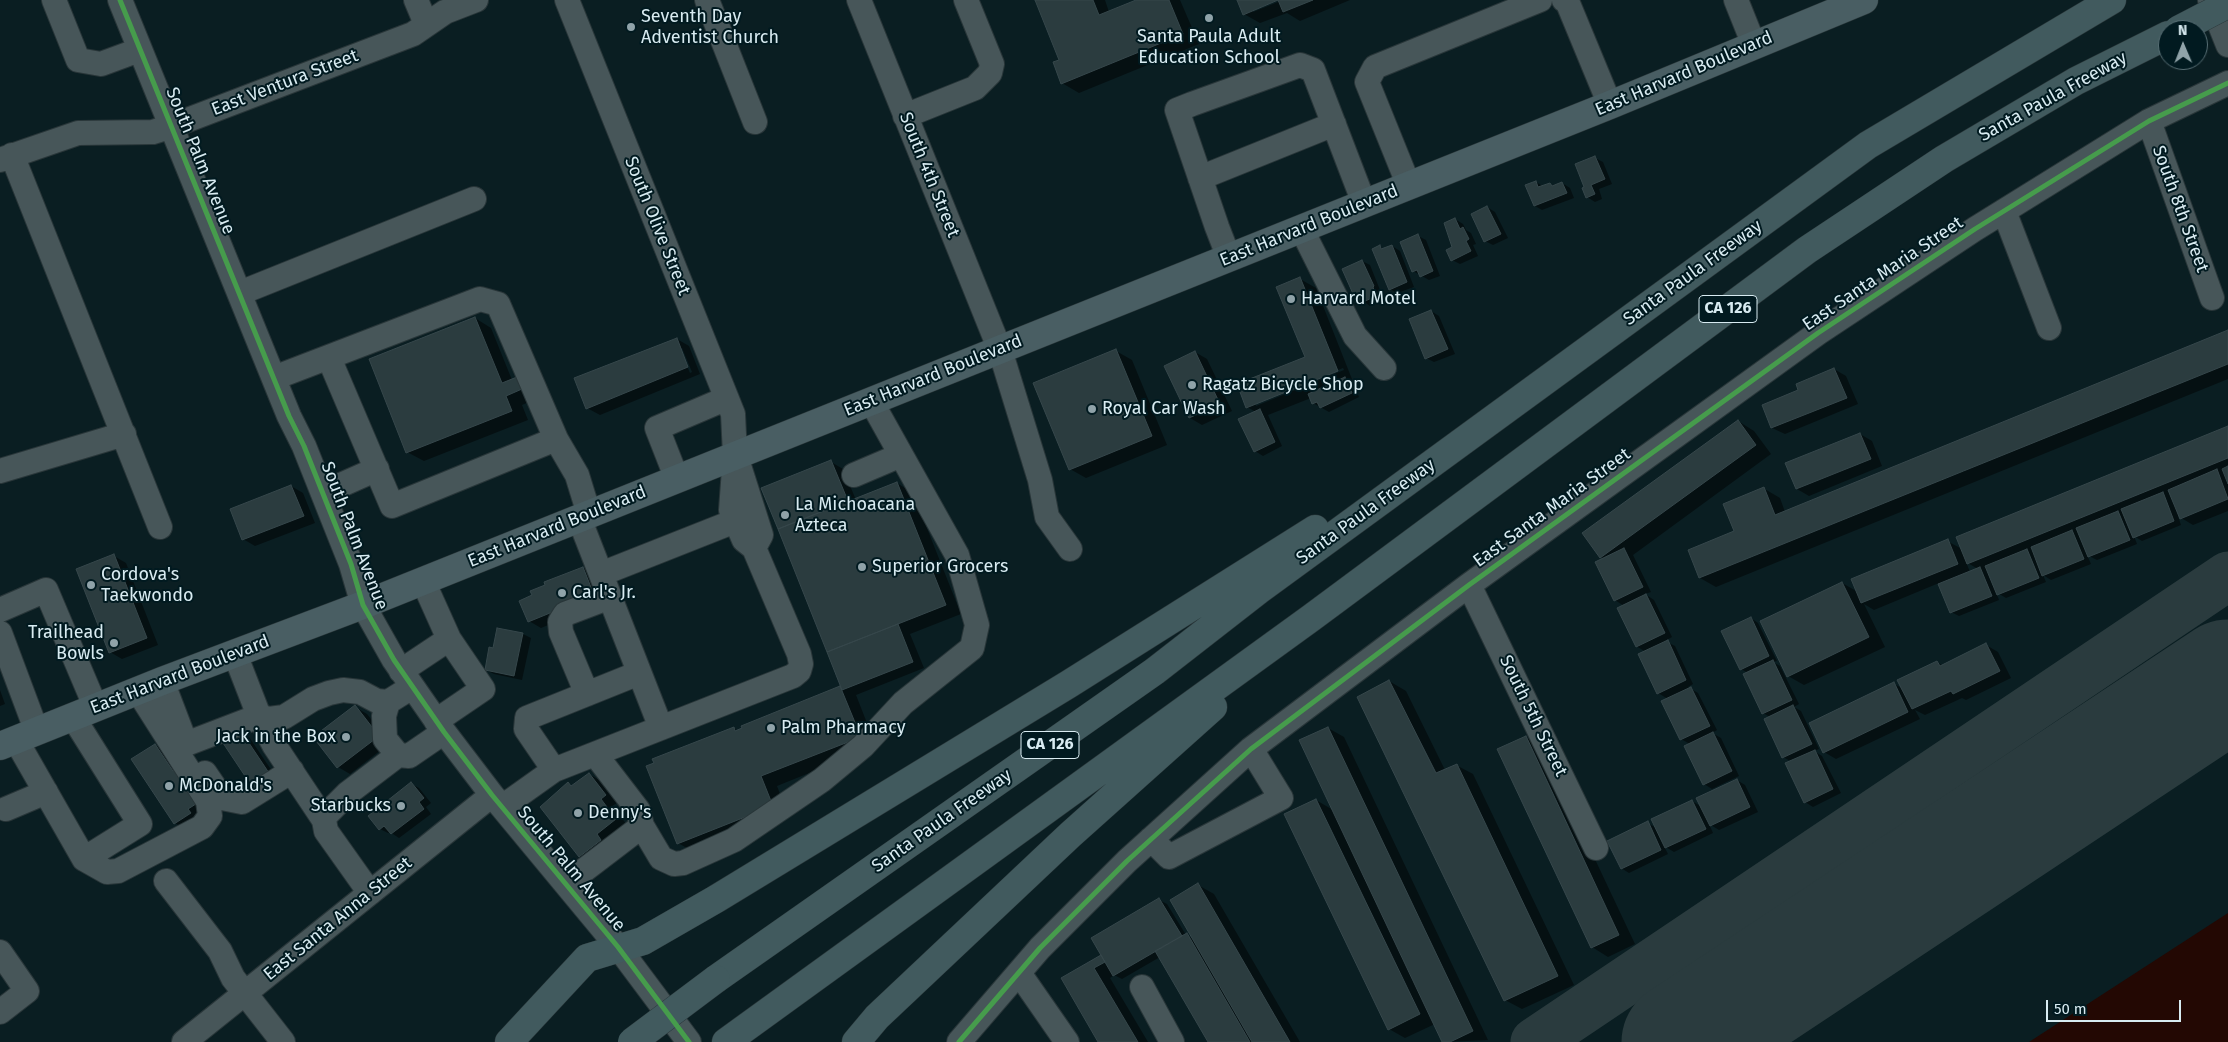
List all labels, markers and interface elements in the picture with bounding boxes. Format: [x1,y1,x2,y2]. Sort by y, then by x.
place label: Seventh Day Adventist Church [641,6,779,48]
marker: Santa Paula Adult Education School [1203,12,1215,24]
north arrow [2158,20,2208,70]
marker: Seventh Day Adventist Church [625,21,637,33]
text: N [2178,22,2188,39]
place label: Santa Paula Adult Education School [1137,26,1281,68]
street label: East Harvard Boulevard [1592,27,1776,121]
street label: East Ventura Street [209,45,361,121]
street label: Santa Paula Freeway [1975,47,2131,147]
street label: South Palm Avenue [161,84,239,238]
street label: South 4th Street [894,109,964,241]
street label: South 8th Street [2147,143,2213,275]
street label: South Olive Street [619,154,695,298]
street label: East Harvard Boulevard [1217,180,1401,272]
street label: East Santa Maria Street [1799,212,1967,336]
street label: Santa Paula Freeway [1620,216,1766,330]
place label: Harvard Motel [1301,288,1416,310]
marker: Harvard Motel [1285,293,1297,305]
road number: CA 126 [1699,296,1757,322]
street label: East Harvard Boulevard [841,330,1025,422]
place label: Ragatz Bicycle Shop [1202,374,1364,396]
marker: Ragatz Bicycle Shop [1186,379,1198,391]
place label: Royal Car Wash [1102,398,1226,420]
marker: Royal Car Wash [1086,403,1098,415]
street label: East Santa Maria Street [1469,444,1635,572]
street label: Santa Paula Freeway [1293,455,1439,569]
street label: South Palm Avenue [316,459,392,613]
street label: East Harvard Boulevard [465,481,649,573]
place label: La Michoacana Azteca [795,494,915,536]
marker: La Michoacana Azteca [779,509,791,521]
place label: Superior Grocers [872,556,1008,578]
marker: Superior Grocers [856,561,868,573]
place label: Cordova's Taekwondo [101,564,193,606]
marker: Cordova's Taekwondo [85,579,97,591]
place label: Carl's Jr. [572,582,636,604]
marker: Carl's Jr. [556,587,568,599]
place label: Trailhead Bowls [28,622,104,664]
street label: East Harvard Boulevard [87,631,273,719]
marker: Trailhead Bowls [108,637,120,649]
street label: South 5th Street [1494,652,1572,780]
place label: Palm Pharmacy [781,717,906,739]
marker: Palm Pharmacy [765,722,777,734]
place label: Jack in the Box [216,726,336,748]
marker: Jack in the Box [340,731,352,743]
road number: CA 126 [1021,732,1079,758]
street label: Santa Paula Freeway [868,765,1016,877]
place label: McDonald's [179,775,272,797]
marker: McDonald's [163,780,175,792]
place label: Starbucks [311,795,391,817]
marker: Starbucks [395,800,407,812]
street label: South Palm Avenue [512,802,630,936]
place label: Denny's [588,802,651,824]
marker: Denny's [572,807,584,819]
street label: East Santa Anna Street [259,853,417,985]
scale bar [2048,990,2183,1022]
text: 50 m [2054,1000,2087,1018]

